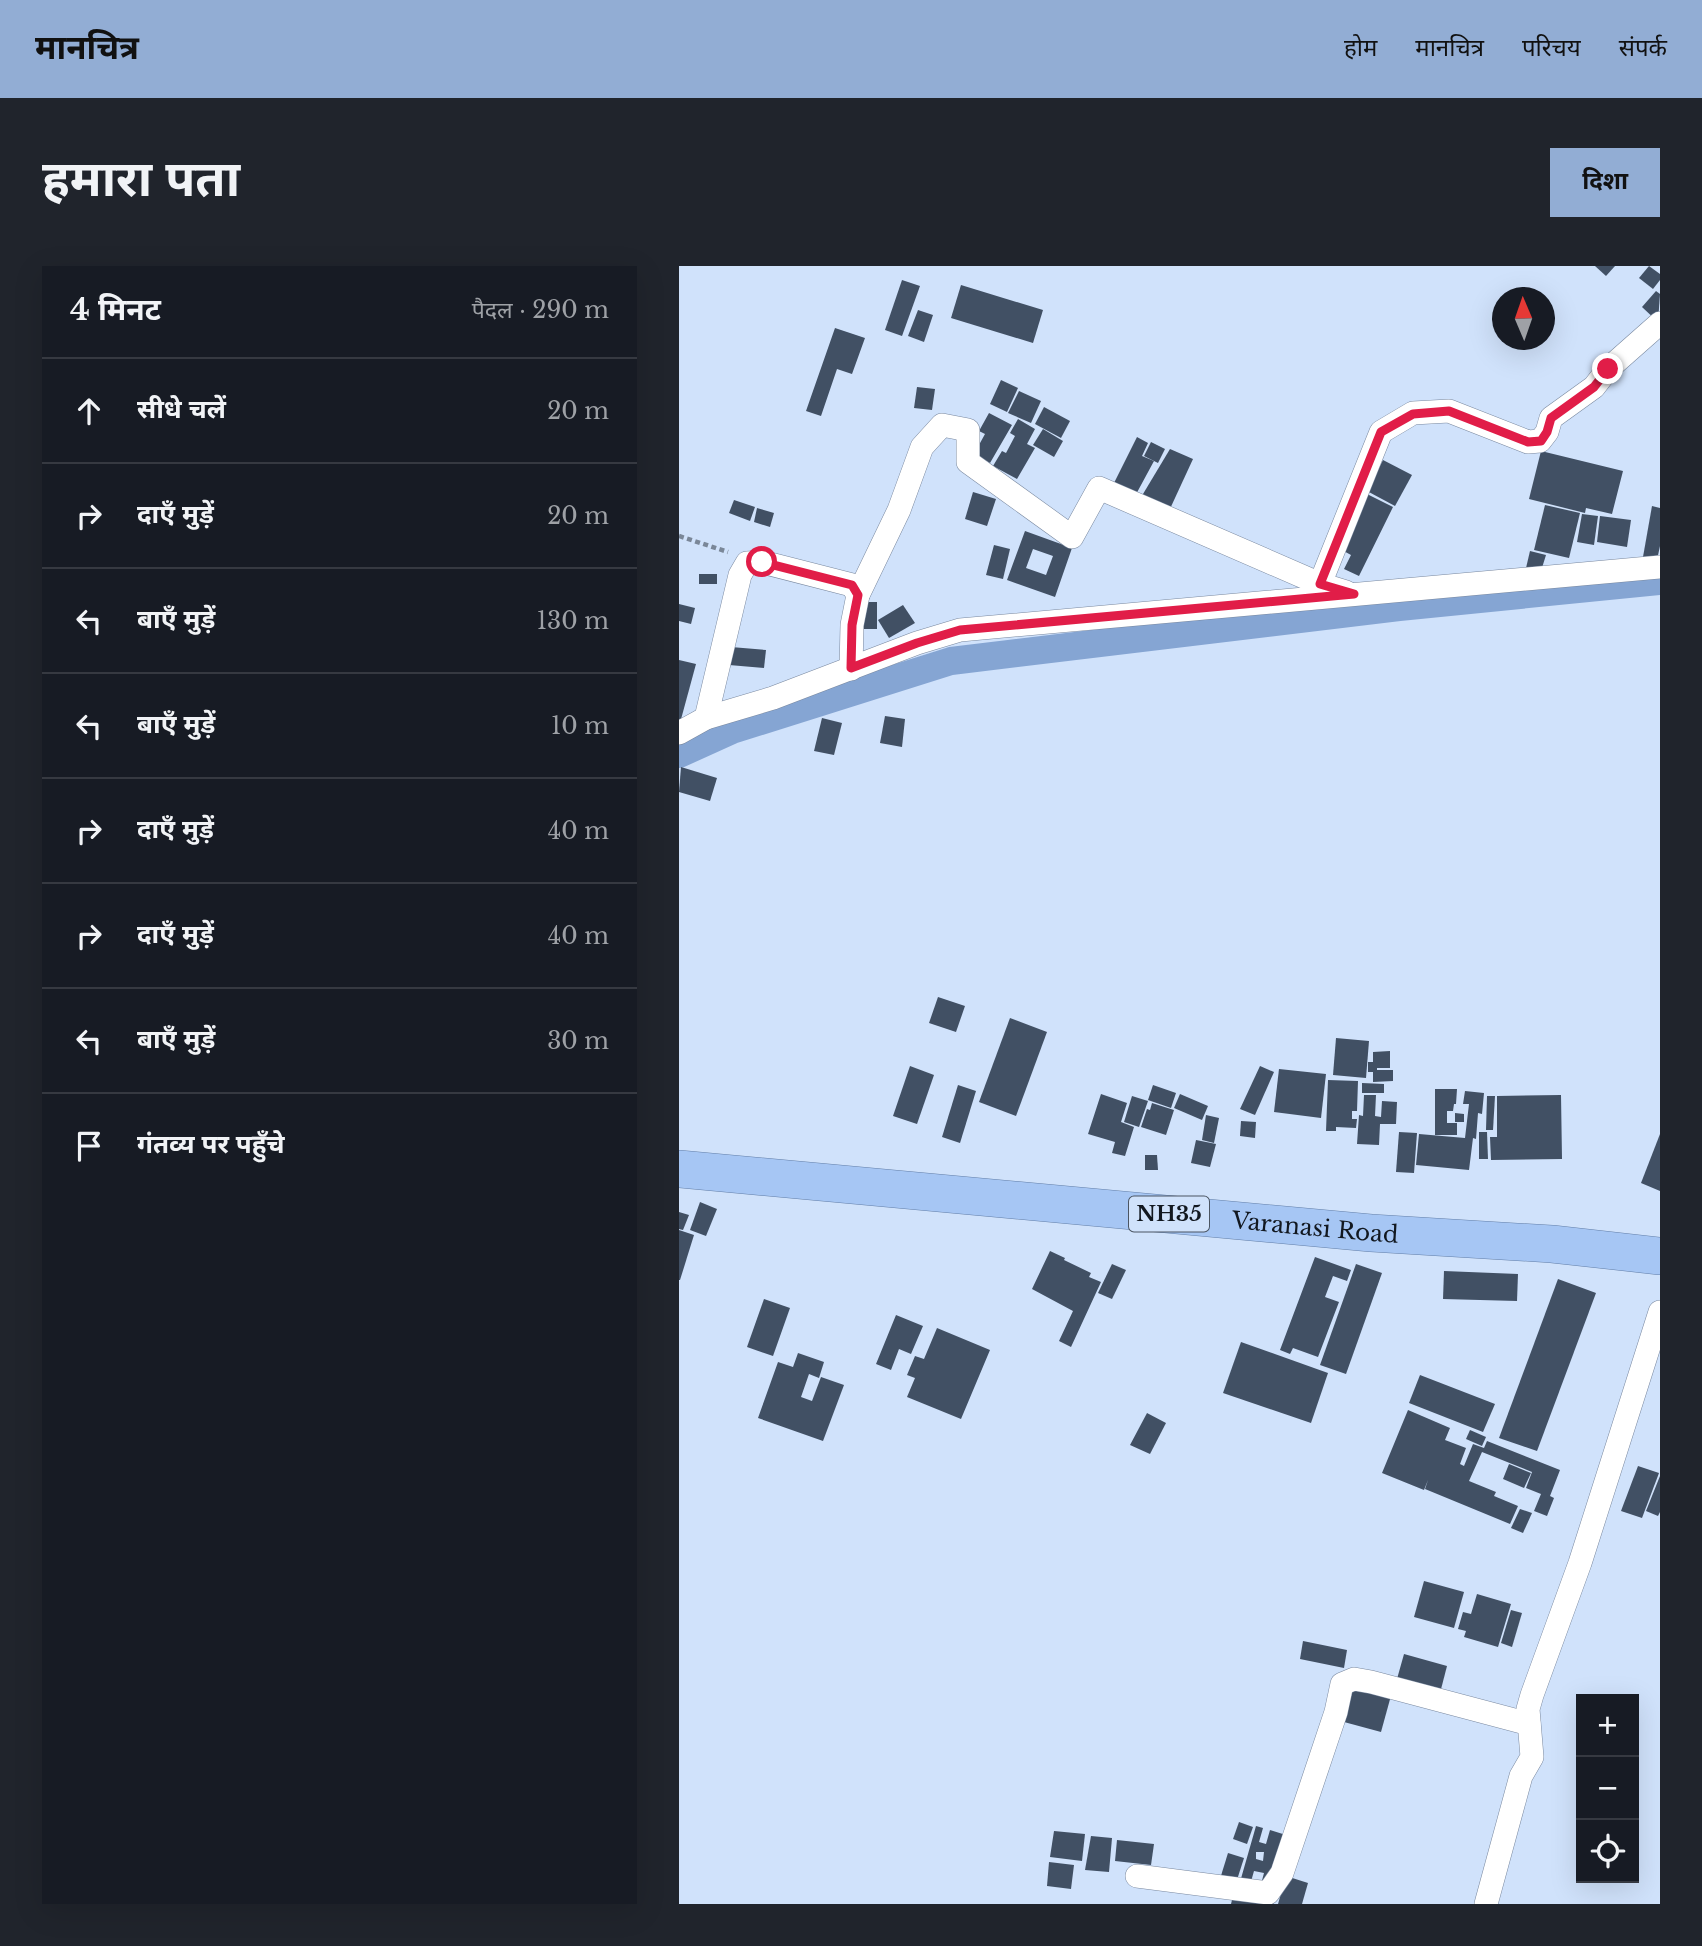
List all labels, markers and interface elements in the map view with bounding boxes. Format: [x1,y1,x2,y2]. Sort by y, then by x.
text: मानचित्र [35,27,139,68]
text: होम [1344,33,1377,62]
text: मानचित्र [1415,33,1484,62]
text: परिचय [1522,33,1581,62]
text: संपर्क [1619,33,1667,62]
text: हमारा पता [42,148,240,209]
button: दिशा [1550,148,1660,217]
north arrow [1492,287,1555,350]
text: 4 मिनट [70,291,161,328]
text: पैदल · 290 m [472,296,609,324]
route end [1592,353,1623,384]
icon: ahead [70,392,108,430]
text: सीधे चलें [137,393,226,425]
text: 20 m [547,397,609,425]
icon: right [70,497,108,535]
text: दाएँ मुड़ें [137,498,214,530]
text: 20 m [547,502,609,530]
route start [746,546,777,577]
icon: left [70,602,108,640]
text: बाएँ मुड़ें [137,603,215,635]
text: 130 m [537,607,609,635]
icon: left [70,707,108,745]
text: बाएँ मुड़ें [137,708,215,740]
text: 10 m [551,712,609,740]
icon: right [70,812,108,850]
text: दाएँ मुड़ें [137,813,214,845]
text: 40 m [548,817,609,845]
icon: right [70,917,108,955]
text: दाएँ मुड़ें [137,918,214,950]
text: 40 m [548,922,609,950]
icon: left [70,1022,108,1060]
text: बाएँ मुड़ें [137,1023,215,1055]
text: 30 m [547,1027,609,1055]
icon: arrive [70,1127,108,1165]
text: गंतव्य पर पहुँचे [137,1128,285,1160]
road number: NH35 [1129,1196,1209,1231]
street label: Varanasi Road [1230,1206,1399,1249]
map controls [1576,1694,1639,1883]
button: + [1576,1694,1639,1757]
button: − [1576,1757,1639,1820]
button: locate [1576,1820,1639,1883]

